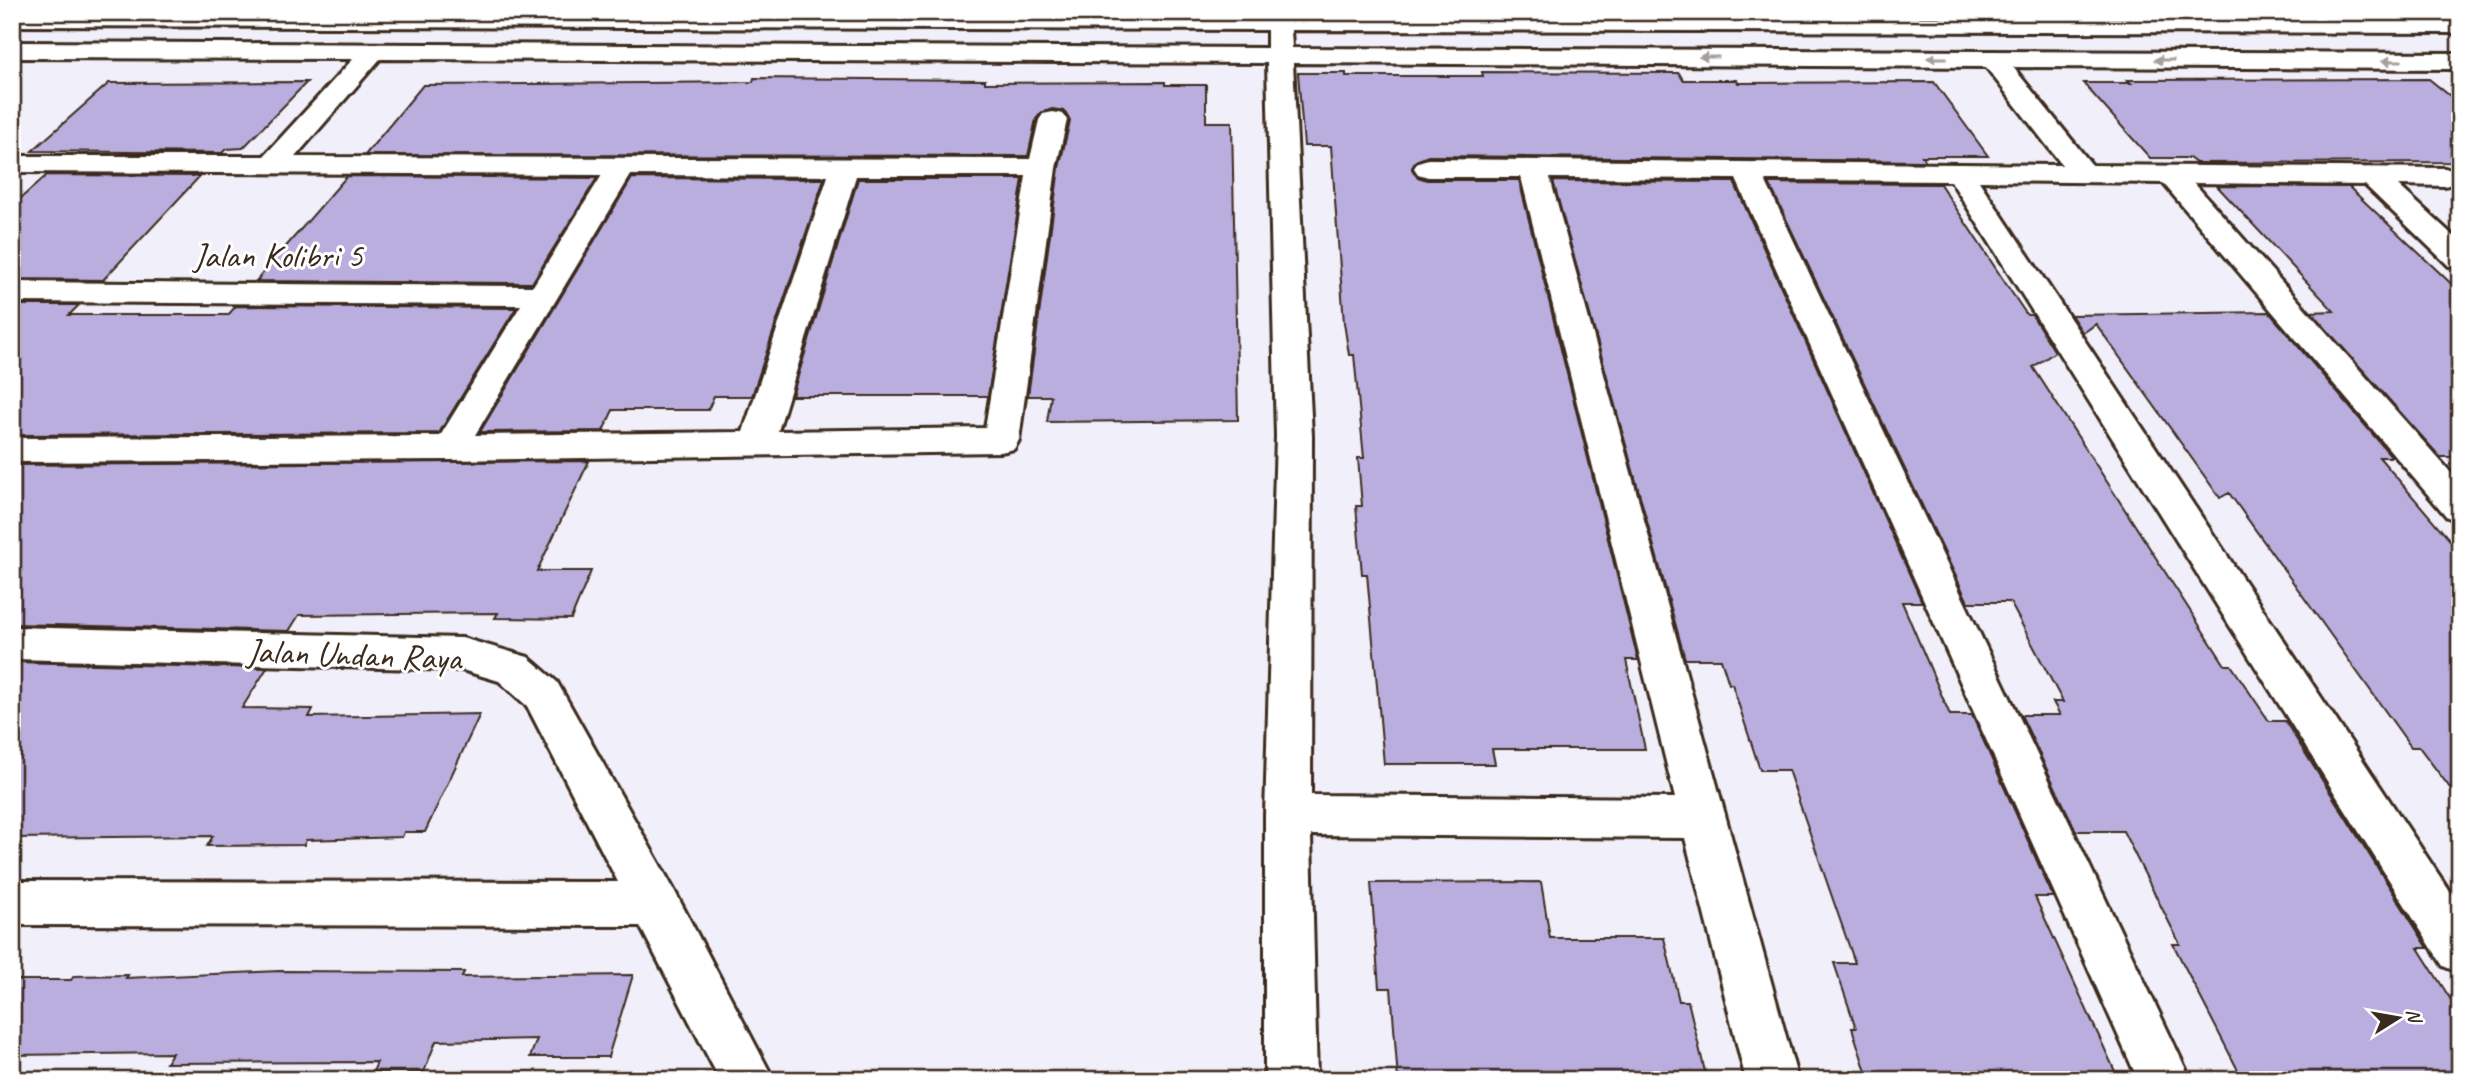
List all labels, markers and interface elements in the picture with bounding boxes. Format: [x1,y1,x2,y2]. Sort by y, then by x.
one-way arrow [1698,51,1720,63]
one-way arrow [1925,52,1947,64]
one-way arrow [2153,54,2175,65]
one-way arrow [2380,55,2402,67]
street label: Jalan Kolibri 5 [191,233,365,278]
street label: Jalan Undan Raya [244,628,464,681]
north arrow [2364,984,2434,1054]
text: N [2401,1007,2427,1026]

